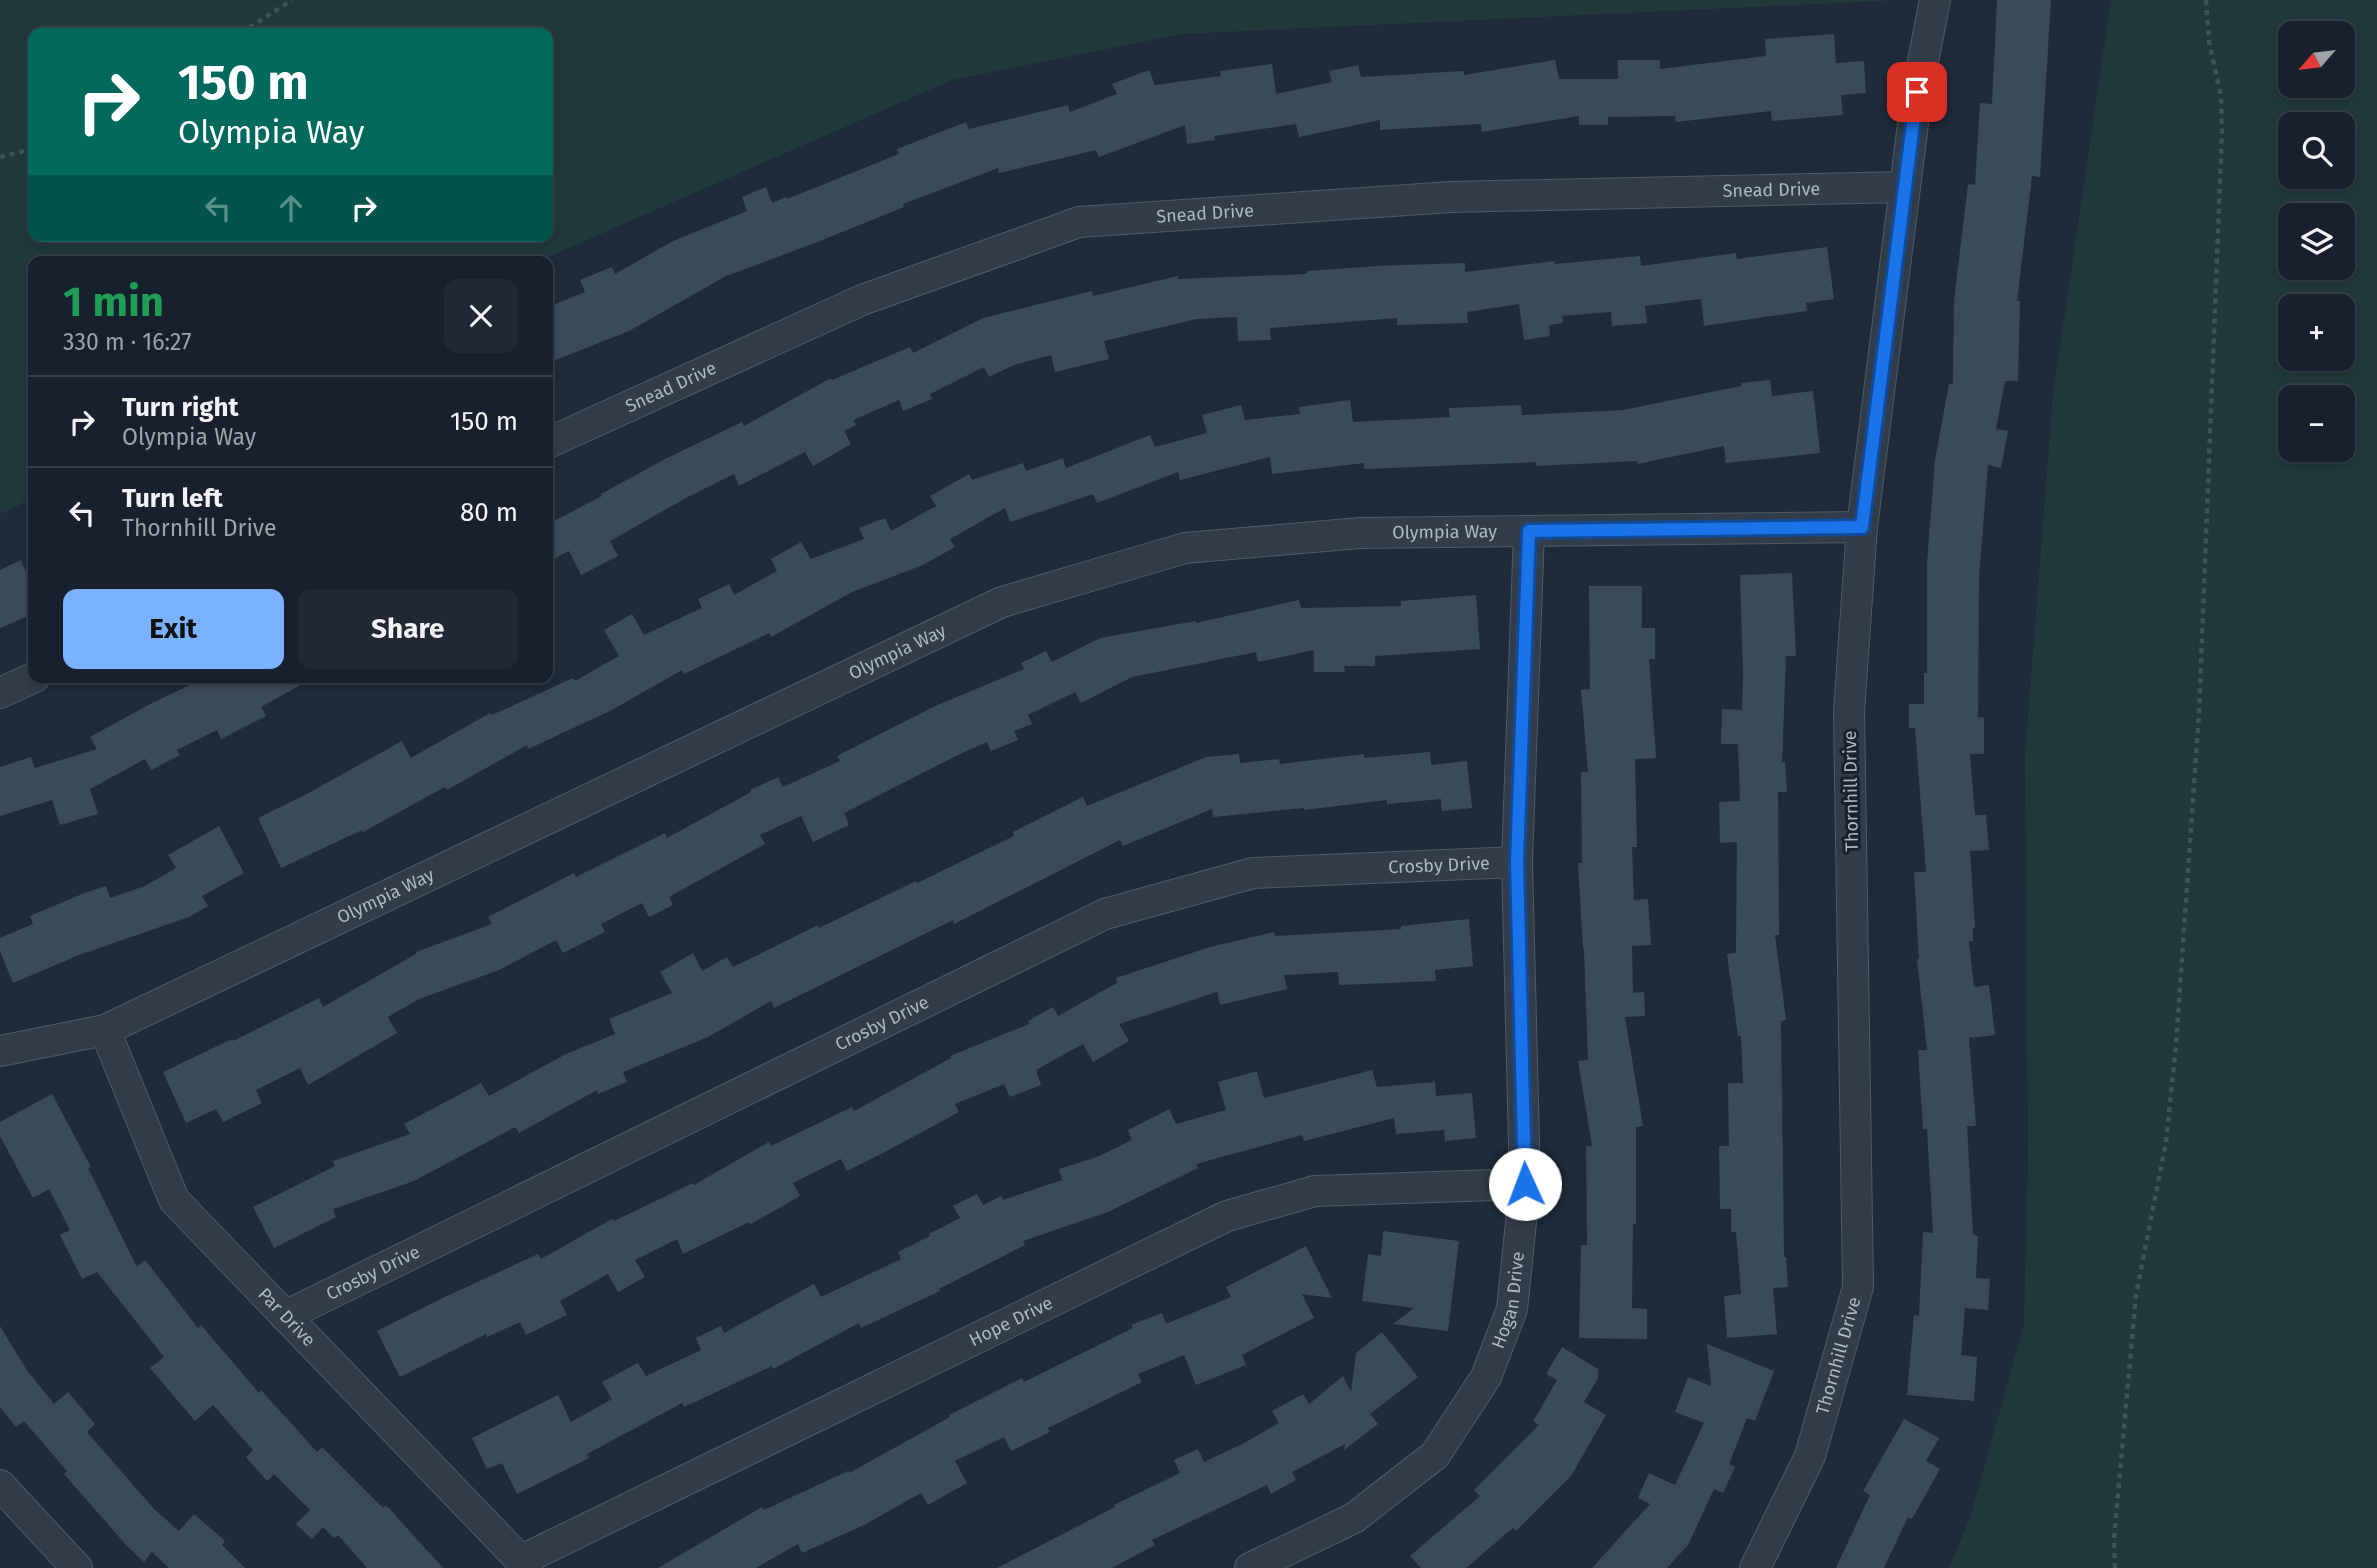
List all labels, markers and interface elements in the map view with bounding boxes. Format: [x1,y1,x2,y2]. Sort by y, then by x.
north arrow [2278,21,2356,98]
map controls [2278,21,2355,462]
text: 150 m [178,53,309,112]
icon: right [63,56,154,147]
pin [1887,62,1947,122]
icon: arrive [1898,73,1936,111]
button: search [2278,112,2355,189]
text: Olympia Way [178,113,364,151]
street label: Snead Drive [1722,178,1820,202]
icon: left [199,189,237,227]
icon: ahead [272,189,310,227]
icon: right [345,189,383,227]
street label: Snead Drive [1156,199,1255,228]
button: layers [2278,203,2355,280]
text: 1 min [63,277,164,327]
button: close [444,279,518,353]
button: + [2278,294,2355,371]
text: 330 m · 16:27 [63,328,191,356]
street label: Snead Drive [622,357,720,417]
button: − [2278,385,2355,462]
text: Turn right [122,392,239,423]
icon: right [63,403,101,441]
text: 150 m [450,406,518,437]
text: Olympia Way [122,423,256,451]
text: Turn left [122,483,223,514]
icon: left [63,494,101,532]
text: 80 m [460,497,518,528]
text: Thornhill Drive [122,514,277,542]
street label: Olympia Way [1392,520,1497,544]
button: Exit [63,589,284,669]
button: Share [298,589,518,669]
street label: Olympia Way [845,619,950,684]
street label: Thornhill Drive [1839,730,1863,852]
street label: Crosby Drive [1388,852,1490,878]
street label: Olympia Way [334,864,438,929]
street label: Crosby Drive [832,991,933,1056]
position arrow [1488,1147,1562,1221]
street label: Crosby Drive [323,1241,423,1305]
street label: Hogan Drive [1487,1251,1529,1352]
street label: Par Drive [253,1283,320,1351]
street label: Hope Drive [966,1292,1056,1351]
street label: Thornhill Drive [1811,1294,1866,1417]

